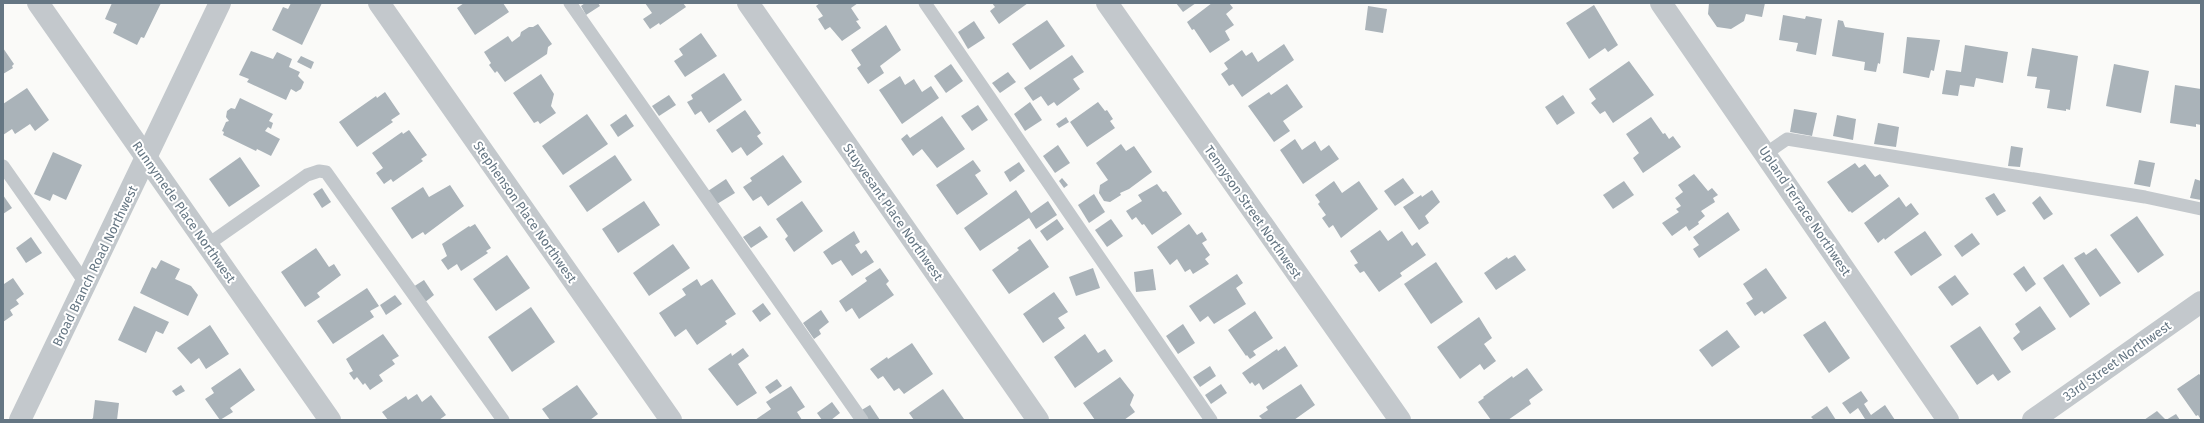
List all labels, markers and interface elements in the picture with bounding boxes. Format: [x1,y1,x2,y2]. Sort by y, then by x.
street label: Runnymede Place Northwest [129,138,239,286]
street label: Stephenson Place Northwest [470,138,580,286]
street label: Stuyvesant Place Northwest [840,141,946,284]
street label: Tennyson Street Northwest [1201,143,1305,282]
street label: Upland Terrace Northwest [1756,143,1854,279]
street label: Broad Branch Road Northwest [49,183,141,349]
street label: 33rd Street Northwest [2060,318,2174,404]

